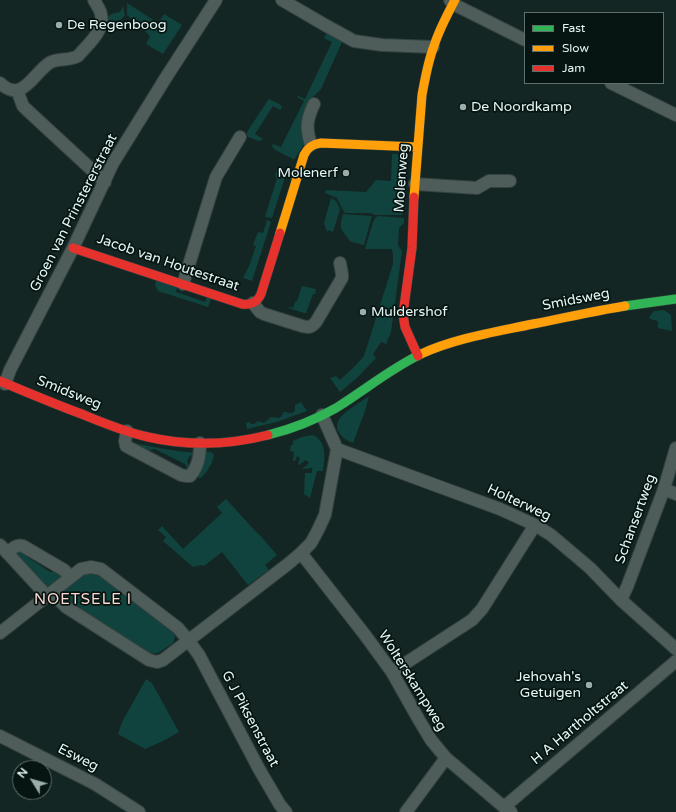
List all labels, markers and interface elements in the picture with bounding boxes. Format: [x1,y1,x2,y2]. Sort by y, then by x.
legend [524,12,664,84]
place label: De Regenboog [67,17,167,33]
marker: De Regenboog [54,20,64,30]
text: Fast [562,21,585,35]
text: Slow [562,41,589,55]
text: Jam [562,61,585,75]
place label: De Noordkamp [471,99,572,115]
marker: De Noordkamp [458,102,468,112]
street label: Groen van Prinstererstraat [27,131,121,295]
street label: Molenweg [391,143,413,213]
place label: Molenerf [278,165,338,181]
marker: Molenerf [341,168,351,178]
street label: Jacob van Houtestraat [95,231,241,295]
street label: Smidsweg [541,285,611,315]
place label: Muldershof [371,304,448,320]
marker: Muldershof [358,307,368,317]
street label: Smidsweg [34,372,104,414]
street label: Schansertweg [612,472,660,566]
street label: Holterweg [484,481,554,525]
district label: NOETSELE I [34,591,132,609]
street label: Wolterskampweg [374,628,450,734]
street label: G J Piksenstraat [218,668,282,770]
place label: Jehovah's Getuigen [516,669,581,702]
street label: H A Hartholtstraat [528,677,632,769]
marker: Jehovah's Getuigen [584,680,594,690]
street label: Esweg [55,741,101,775]
north arrow [12,760,52,800]
text: N [15,766,31,781]

